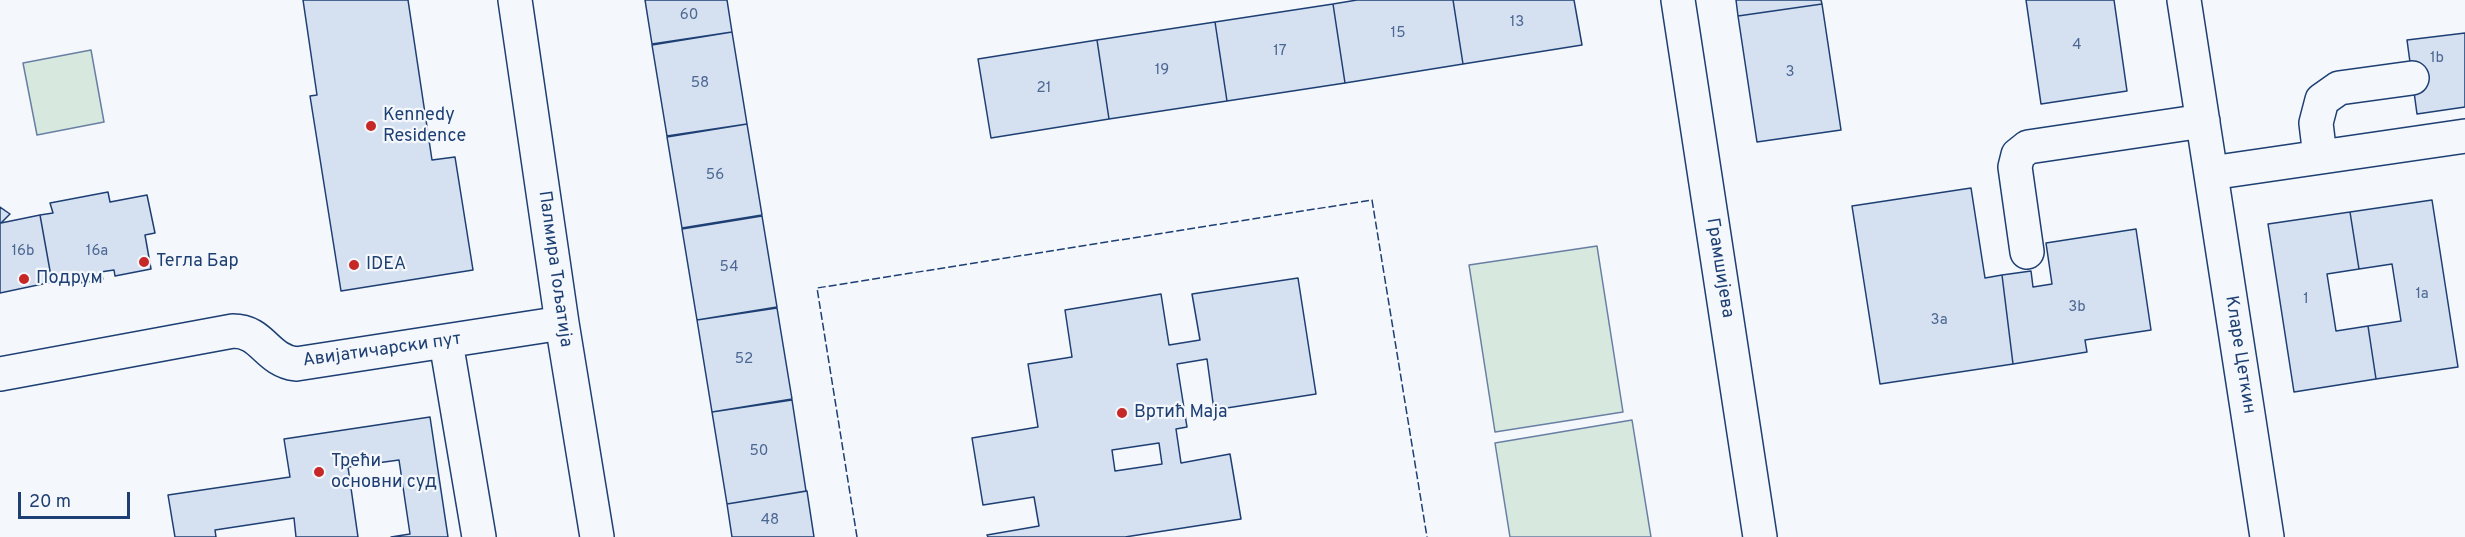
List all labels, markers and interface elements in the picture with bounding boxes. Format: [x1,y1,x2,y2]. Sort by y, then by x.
house number: 60 [680,7,698,25]
house number: 13 [1510,14,1524,32]
house number: 15 [1391,25,1405,43]
house number: 4 [2072,37,2082,55]
house number: 17 [1273,43,1287,61]
house number: 1b [2430,50,2444,68]
house number: 19 [1155,62,1169,80]
house number: 3 [1785,64,1795,82]
house number: 58 [691,75,709,93]
house number: 21 [1037,80,1051,98]
place label: Kennedy Residence [383,105,466,148]
marker: Kennedy Residence [364,119,378,133]
house number: 56 [706,167,724,185]
street label: Палмира Тољатија [532,189,576,349]
street label: Грамшијева [1700,217,1738,319]
house number: 16b [12,243,34,261]
house number: 16a [86,243,108,261]
place label: Тегла Бар [156,251,239,273]
place label: IDEA [366,254,406,276]
marker: Тегла Бар [137,255,151,269]
marker: IDEA [347,258,361,272]
house number: 54 [720,259,738,277]
place label: Подрум [36,268,103,290]
marker: Подрум [17,272,31,286]
house number: 1a [2415,286,2429,304]
house number: 1 [2303,291,2309,309]
street label: Кларе Цеткин [2219,294,2259,416]
house number: 3b [2068,299,2086,317]
house number: 3a [1930,312,1948,330]
street label: Авијатичарски пут [301,329,463,373]
house number: 52 [735,351,753,369]
place label: Вртић Маја [1134,402,1227,424]
marker: Вртић Маја [1115,406,1129,420]
house number: 50 [750,443,768,461]
place label: Трећи основни суд [331,451,437,494]
marker: Трећи основни суд [312,465,326,479]
scale bar [21,480,134,518]
text: 20 m [29,491,71,514]
house number: 48 [761,512,779,530]

